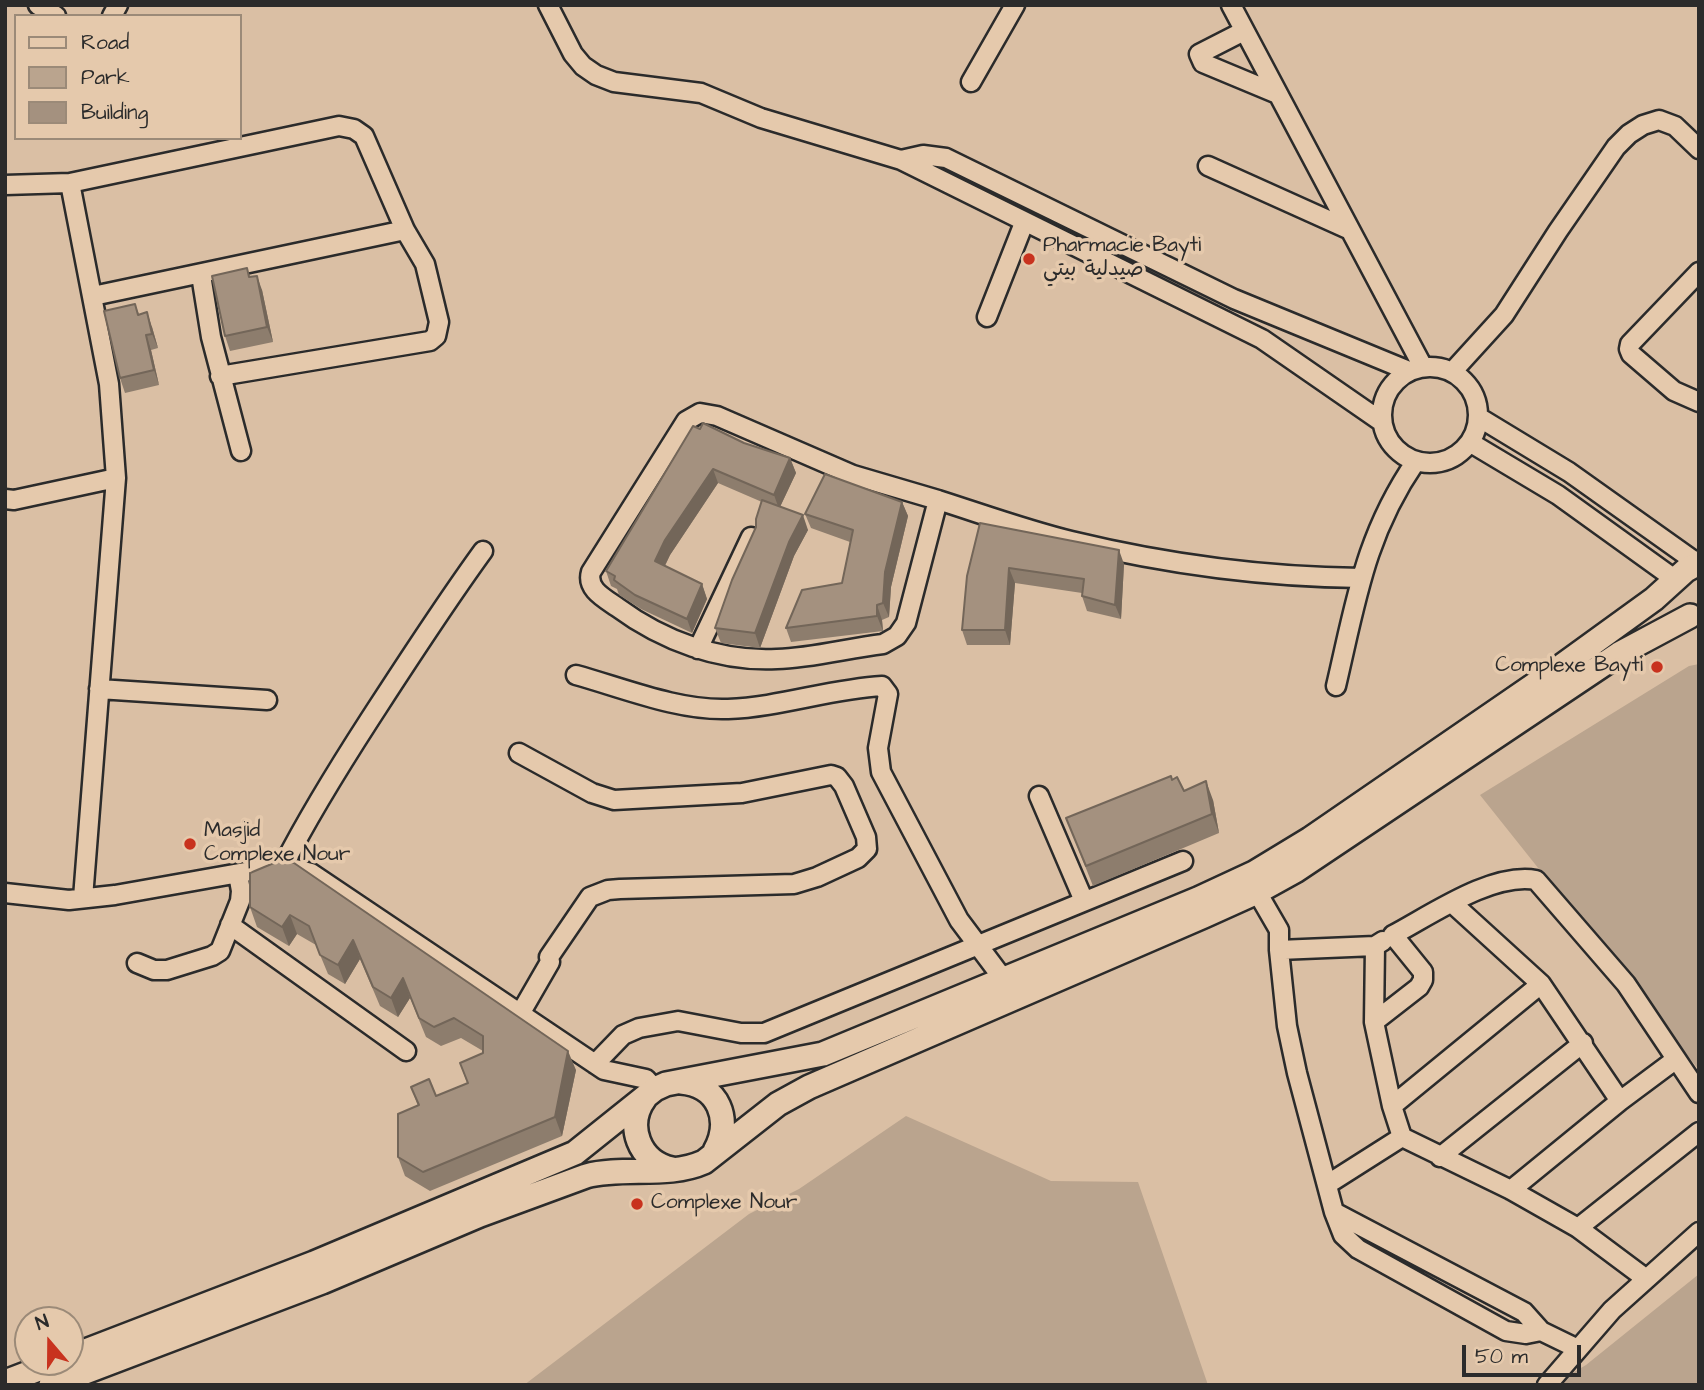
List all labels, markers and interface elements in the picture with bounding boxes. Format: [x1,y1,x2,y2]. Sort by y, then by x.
legend [14,14,242,140]
text: Road [81,28,129,57]
text: Park [81,63,130,92]
text: Building [81,98,148,127]
place label: Pharmacie Bayti صيدلية بيتي [1043,234,1201,284]
marker: Pharmacie Bayti صيدلية بيتي [1021,251,1037,267]
place label: Complexe Bayti [1495,654,1643,680]
marker: Complexe Bayti [1649,659,1665,675]
place label: Masjid Complexe Nour [204,819,350,869]
marker: Masjid Complexe Nour [182,836,198,852]
place label: Complexe Nour [651,1191,797,1217]
marker: Complexe Nour [629,1196,645,1212]
north arrow [14,1306,84,1376]
text: N [32,1308,53,1337]
scale bar [1466,1330,1585,1374]
text: 50 m [1475,1342,1528,1371]

